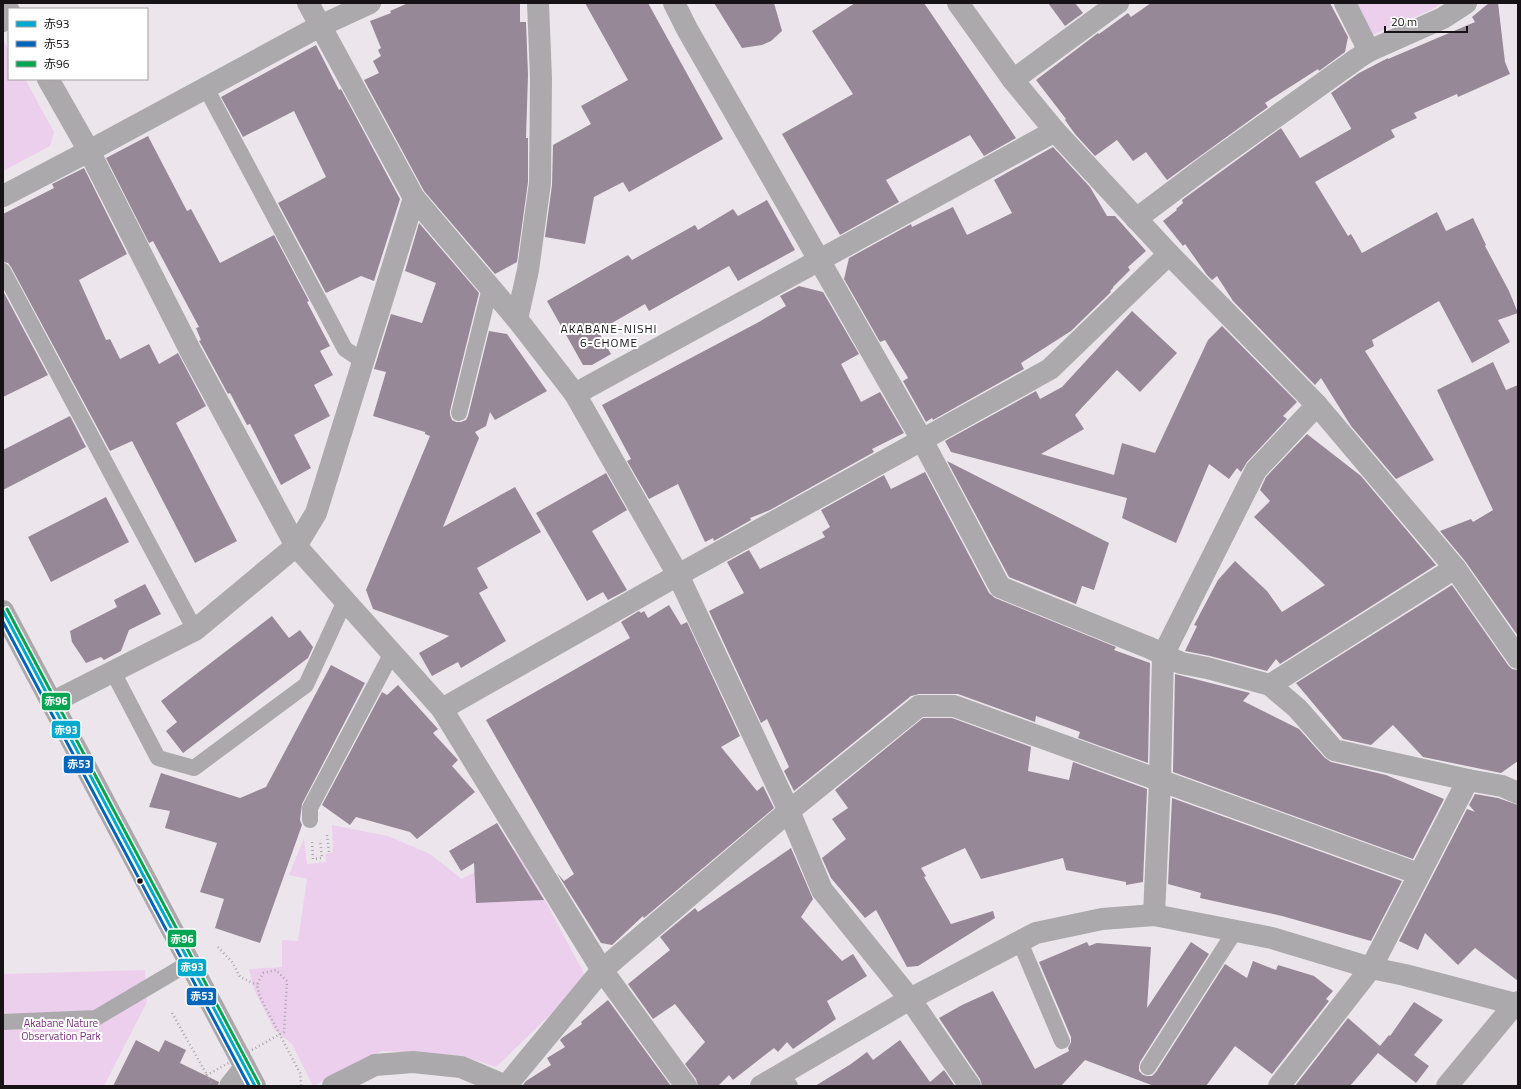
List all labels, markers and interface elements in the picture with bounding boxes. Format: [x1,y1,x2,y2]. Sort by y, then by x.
legend [8,8,148,80]
scale bar [1385,8,1467,34]
text: 20 m [1391,12,1417,31]
text: 赤93 [44,14,69,33]
text: 赤53 [44,34,69,53]
text: 赤96 [44,54,70,73]
district label: AKABANE-NISHI 6-CHOME [561,319,657,352]
line badge: 赤96 [41,692,71,711]
text: 赤96 [44,693,68,709]
line badge: 赤93 [51,720,81,739]
text: 赤93 [54,722,78,738]
line badge: 赤53 [63,755,94,774]
text: 赤53 [67,756,91,772]
unlabelled marker [135,876,145,886]
line badge: 赤96 [167,929,197,948]
text: 赤96 [170,931,194,947]
line badge: 赤93 [177,958,207,977]
text: 赤93 [180,959,204,975]
line badge: 赤53 [186,987,217,1006]
text: 赤53 [190,988,214,1004]
park label: Akabane Nature Observation Park [21,1015,102,1044]

